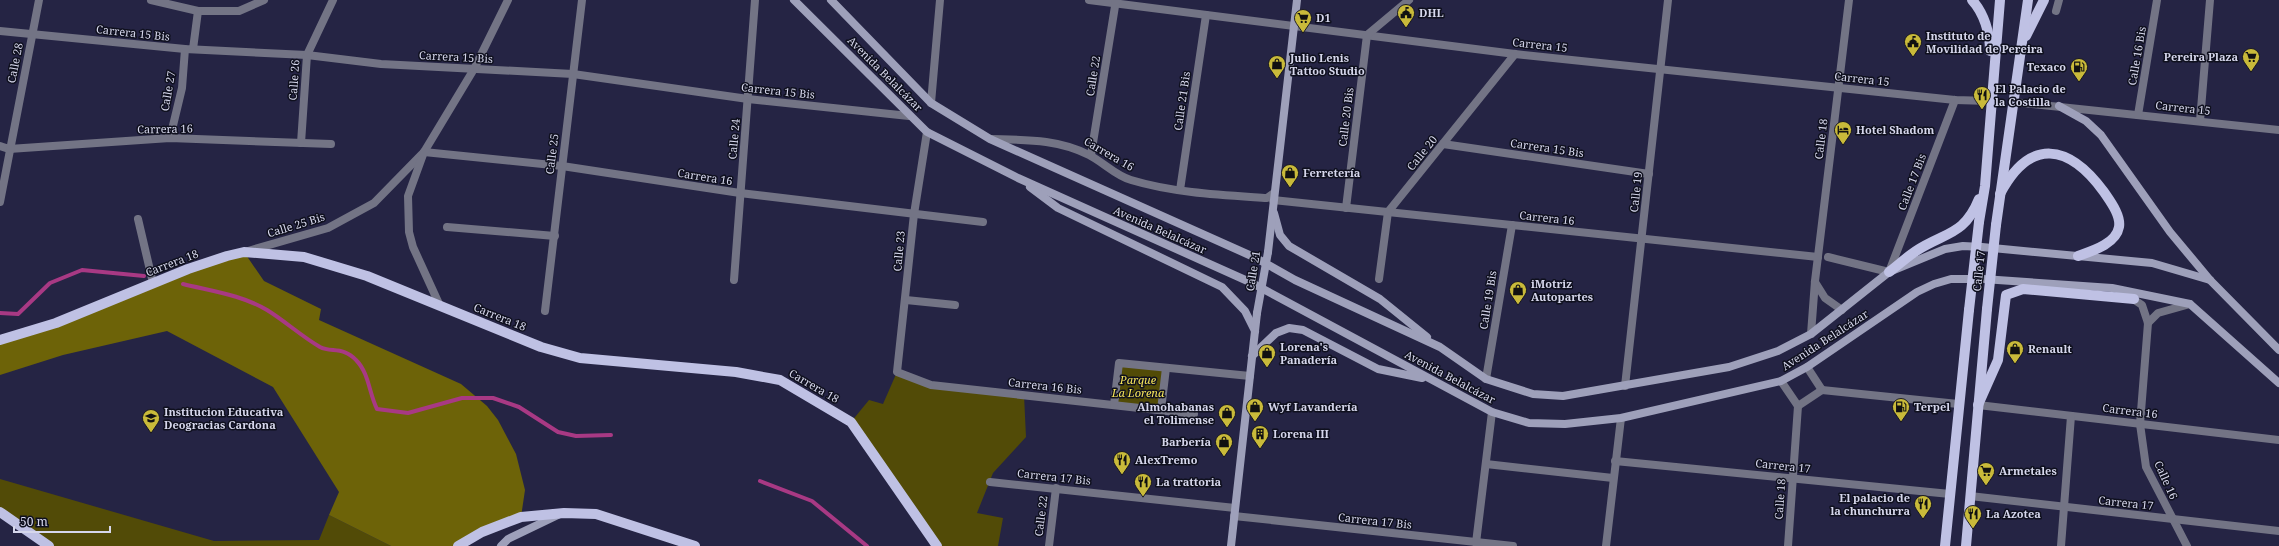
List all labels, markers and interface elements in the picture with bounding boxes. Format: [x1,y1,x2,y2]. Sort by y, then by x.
public building icon: DHL [1396,3,1416,28]
place label: DHL [1419,5,1444,20]
supermarket icon: D1 [1293,8,1313,33]
place label: D1 [1316,10,1331,25]
street label: Carrera 15 Bis [95,21,171,44]
street label: Calle 16 Bis [2124,25,2149,86]
place label: Instituto de Movilidad de Pereira [1926,28,2043,56]
public building icon: Instituto de Movilidad de Pereira [1903,32,1923,57]
street label: Avenida Belalcázar [845,33,927,115]
street label: Carrera 15 [1512,34,1568,55]
street label: Calle 28 [3,41,26,84]
street label: Carrera 15 Bis [419,47,493,66]
supermarket icon: Pereira Plaza [2241,47,2261,72]
place label: Pereira Plaza [2164,49,2238,64]
place label: Julio Lenis Tattoo Studio [1289,50,1365,78]
shop icon: Julio Lenis Tattoo Studio [1267,54,1287,79]
street label: Calle 22 [1082,55,1103,97]
fuel station icon: Texaco [2069,57,2089,82]
street label: Calle 26 [285,59,302,101]
place label: Texaco [2027,59,2066,74]
street label: Carrera 15 [1834,68,1890,89]
street label: Calle 27 [157,70,178,112]
street label: Calle 21 Bis [1170,70,1193,131]
street label: Carrera 15 Bis [740,79,816,102]
place label: El Palacio de la Costilla [1995,81,2066,109]
restaurant icon: El Palacio de la Costilla [1972,85,1992,110]
street label: Calle 20 Bis [1334,87,1357,147]
street label: Carrera 15 [2155,97,2211,118]
street label: Calle 24 [724,118,743,160]
street label: Calle 18 [1811,118,1830,160]
hotel icon: Hotel Shadom [1833,120,1853,145]
street label: Carrera 16 [137,121,193,136]
place label: Hotel Shadom [1856,122,1934,137]
street label: Calle 20 [1403,132,1440,173]
street label: Calle 25 [542,133,561,175]
street label: Carrera 16 [1081,133,1137,174]
street label: Carrera 15 Bis [1509,135,1585,160]
street label: Calle 17 Bis [1894,151,1929,212]
shop icon: Ferretería [1280,163,1300,188]
street label: Carrera 16 [676,165,734,188]
place label: Ferretería [1303,165,1361,180]
street label: Calle 19 [1626,171,1645,213]
street label: Avenida Belalcázar [1111,202,1210,257]
street label: Carrera 16 [1519,207,1575,228]
street label: Calle 25 Bis [265,209,326,240]
street label: Calle 23 [889,230,908,272]
street label: Carrera 18 [143,246,200,279]
street label: Calle 21 [1242,250,1263,292]
street label: Calle 17 [1969,250,1988,292]
street label: Calle 19 Bis [1475,269,1500,330]
place label: iMotriz Autopartes [1531,276,1593,304]
shop icon: iMotriz Autopartes [1508,280,1528,305]
street label: Carrera 18 [472,299,529,334]
street label: Avenida Belalcázar [1779,305,1872,373]
place label: Lorena's Panadería [1280,339,1338,367]
shop icon: Renault [2005,339,2025,364]
place label: Renault [2028,341,2072,356]
shop icon: Lorena's Panadería [1257,343,1277,368]
street label: Avenida Belalcázar [1402,346,1499,407]
street label: Carrera 18 [786,365,842,406]
park label: Parque La Lorena [1111,372,1165,400]
street label: Carrera 16 Bis [1007,374,1083,397]
shop icon: Wyf Lavandería [1245,397,1265,422]
fuel station icon: Terpel [1891,397,1911,422]
place label: Almohabanas el Tolimense [1137,399,1214,427]
place label: Wyf Lavandería [1268,399,1358,414]
place label: Terpel [1914,399,1950,414]
street label: Carrera 16 [2102,400,2159,421]
shop icon: Almohabanas el Tolimense [1217,403,1237,428]
place label: Institucion Educativa Deogracias Cardona [164,404,284,432]
school or university icon: Institucion Educativa Deogracias Cardona [141,408,161,433]
building icon: Lorena III [1250,424,1270,449]
place label: Lorena III [1273,426,1330,441]
shop icon: Barbería [1214,432,1234,457]
place label: Barbería [1162,434,1211,449]
restaurant icon: AlexTremo [1112,450,1132,475]
place label: AlexTremo [1135,452,1198,467]
street label: Carrera 17 [1755,455,1811,476]
street label: Calle 16 [2151,458,2182,501]
supermarket icon: Armetales [1976,461,1996,486]
place label: Armetales [1999,463,2057,478]
street label: Carrera 17 Bis [1016,465,1092,488]
restaurant icon: La trattoria [1133,472,1153,497]
place label: La trattoria [1156,474,1222,489]
street label: Calle 18 [1771,478,1788,520]
place label: El palacio de la chunchurra [1831,490,1910,518]
street label: Carrera 17 [2098,492,2154,513]
restaurant icon: El palacio de la chunchurra [1913,494,1933,519]
street label: Calle 22 [1031,495,1050,537]
restaurant icon: La Azotea [1963,504,1983,529]
place label: La Azotea [1986,506,2041,521]
scale bar [14,508,110,534]
street label: Carrera 17 Bis [1337,509,1413,532]
text: 50 m [20,513,48,530]

